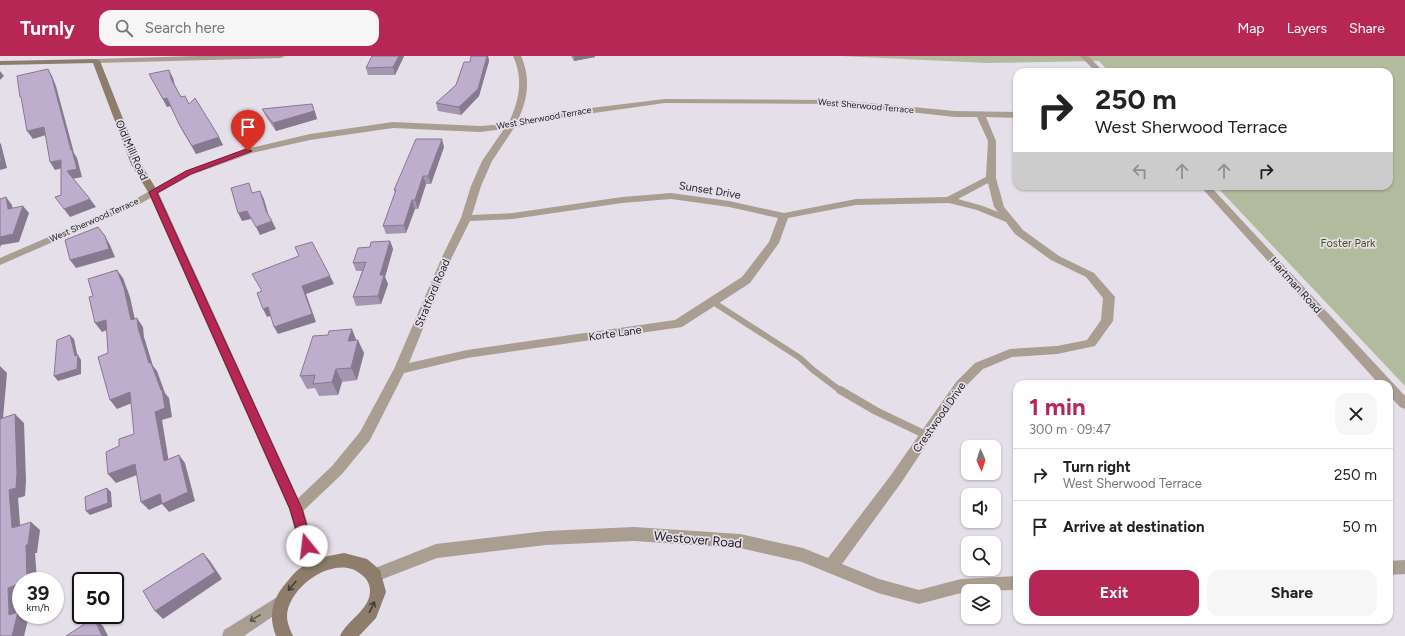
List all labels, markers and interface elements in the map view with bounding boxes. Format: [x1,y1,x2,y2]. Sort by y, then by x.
search box [99,10,379,46]
text: Turnly [20,17,75,40]
icon: search [113,17,135,39]
text: Search here [145,19,225,37]
text: Map [1237,20,1265,37]
text: Layers [1287,20,1327,37]
text: Share [1349,20,1385,37]
text: 250 m [1095,82,1177,116]
icon: right [1029,84,1081,136]
street label: West Sherwood Terrace [818,96,915,115]
street label: West Sherwood Terrace [496,104,592,131]
pin [231,110,265,151]
icon: arrive [237,116,259,138]
text: West Sherwood Terrace [1095,116,1287,138]
street label: Old Mill Road [112,118,151,182]
icon: left [1129,160,1151,182]
icon: ahead [1171,160,1193,182]
icon: ahead [1213,160,1235,182]
icon: right [1255,160,1277,182]
street label: Sunset Drive [678,179,742,202]
street label: West Sherwood Terrace [48,195,140,244]
park label: Foster Park [1321,237,1376,250]
street label: Hartman Road [1267,255,1324,316]
street label: Stratford Road [412,257,453,329]
street label: Korte Lane [588,323,642,344]
street label: Crestwood Drive [910,380,968,455]
text: 1 min [1029,392,1086,421]
button: close [1335,393,1377,435]
text: 300 m · 09:47 [1029,422,1111,437]
north arrow [961,440,1001,480]
map controls [961,440,1001,624]
text: Turn right [1063,458,1131,476]
icon: right [1029,464,1051,486]
text: 250 m [1334,466,1377,484]
text: West Sherwood Terrace [1063,476,1202,491]
button: sound [961,488,1001,528]
icon: arrive [1029,516,1051,538]
text: Arrive at destination [1063,518,1204,536]
text: 50 m [1342,518,1377,536]
position arrow [286,525,328,567]
street label: Westover Road [653,528,743,551]
button: search [961,536,1001,576]
button: Exit [1029,570,1199,616]
button: Share [1207,570,1377,616]
speed limit sign: 50 [72,572,124,624]
text: 39 [27,581,49,605]
one-way arrow [288,581,297,591]
button: layers [961,584,1001,624]
text: km/h [27,601,49,614]
one-way arrow [369,601,377,613]
one-way arrow [250,614,261,622]

